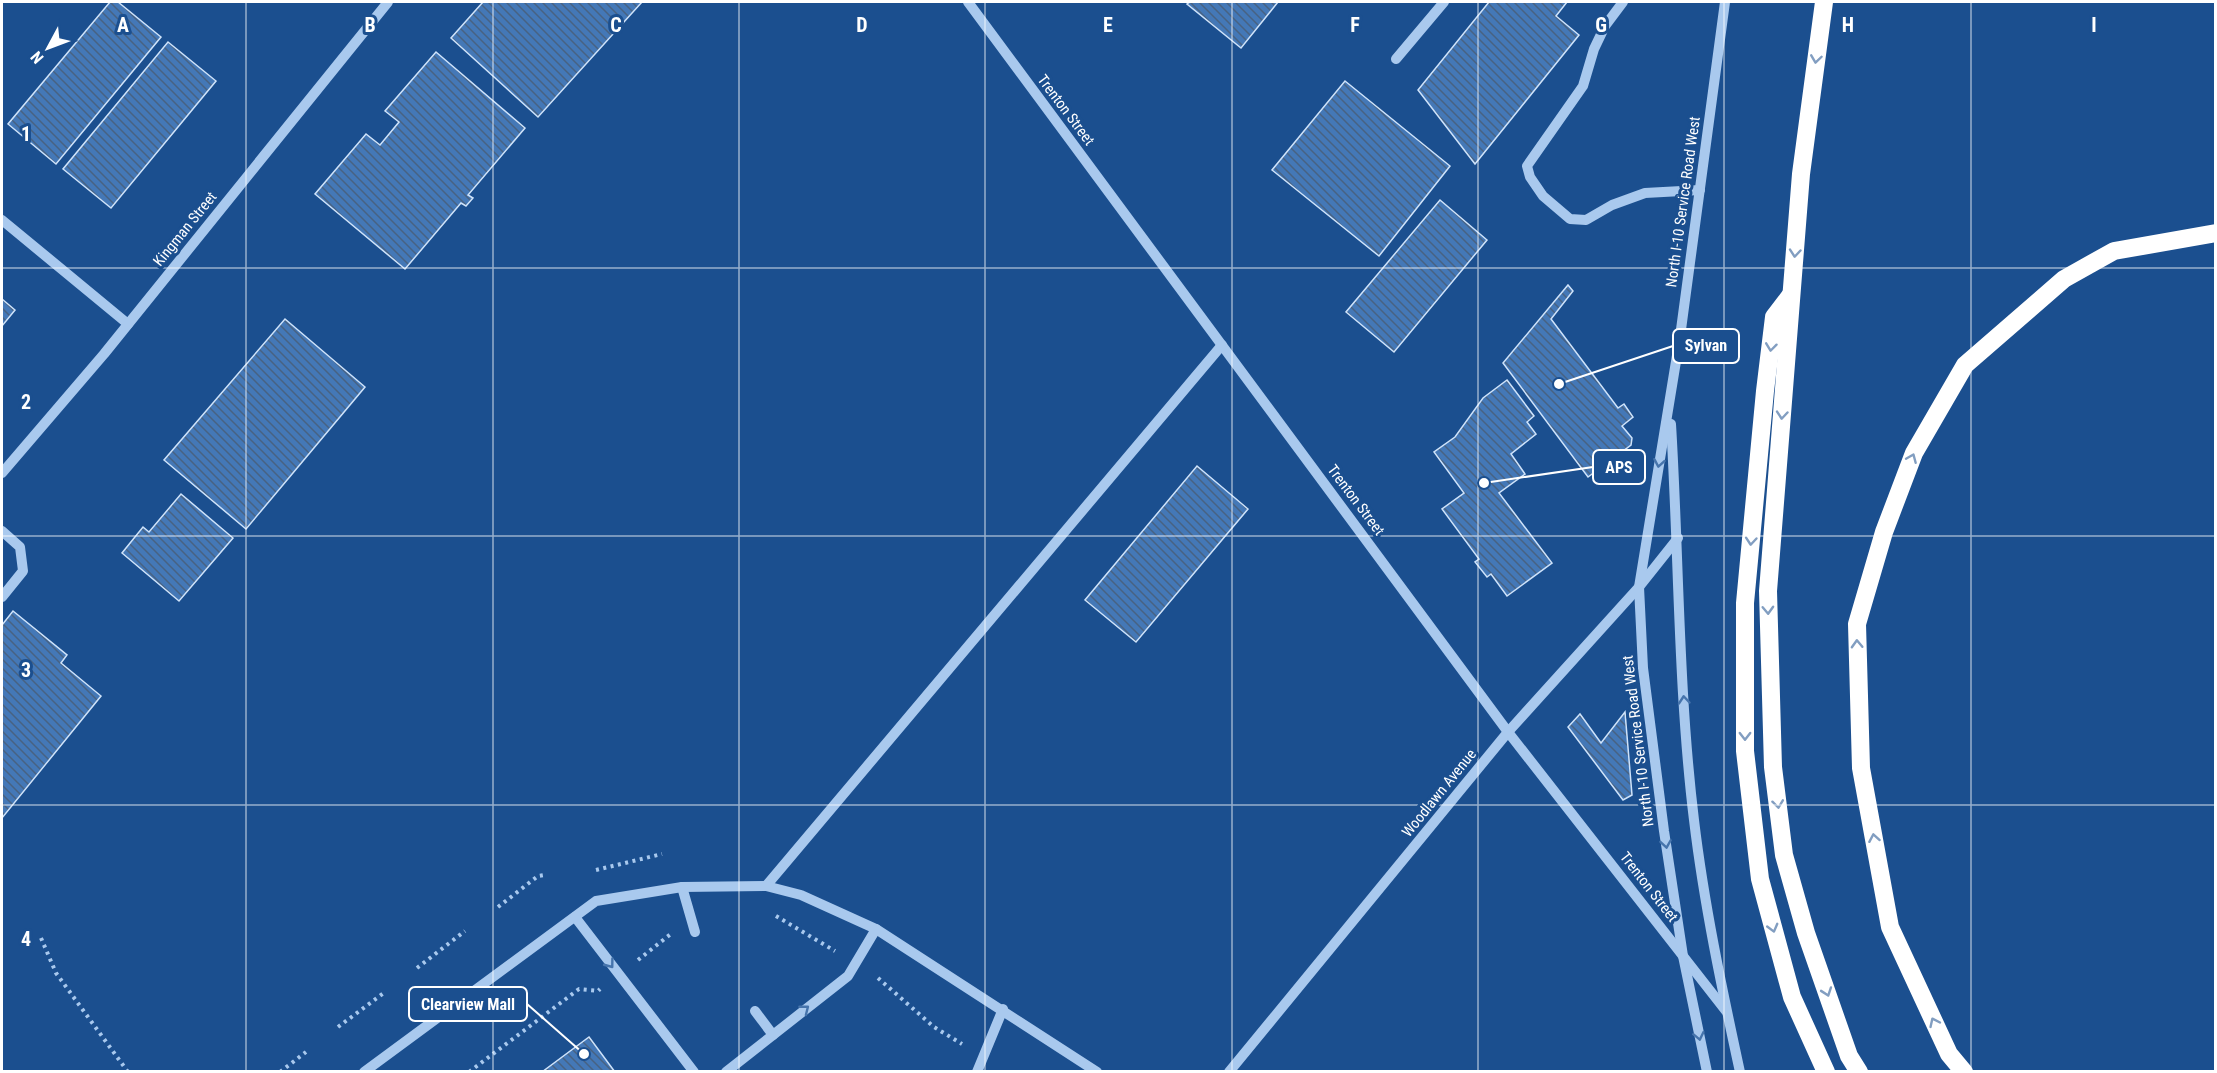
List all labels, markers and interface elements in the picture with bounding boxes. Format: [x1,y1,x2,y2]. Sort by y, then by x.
text: A [117,13,129,37]
text: B [364,13,376,37]
text: C [610,13,622,37]
text: D [856,13,868,37]
text: E [1103,13,1113,37]
text: F [1350,13,1360,37]
text: G [1595,13,1607,37]
text: H [1842,13,1854,37]
text: I [2091,13,2097,37]
north arrow [18,18,78,78]
text: N [27,48,47,67]
one-way arrow [1811,55,1823,64]
street label: Trenton Street [1034,71,1098,149]
street label: North I-10 Service Road West [1662,115,1704,289]
text: 1 [21,122,31,146]
street label: Kingman Street [149,188,221,270]
one-way arrow [1788,249,1801,258]
callout: Sylvan [1673,329,1739,363]
text: Sylvan [1685,336,1727,355]
one-way arrow [1765,342,1777,352]
text: 2 [21,390,31,414]
one-way arrow [1775,411,1788,420]
callout: APS [1593,450,1645,484]
one-way arrow [1905,454,1917,465]
text: APS [1605,458,1633,477]
one-way arrow [1654,459,1666,468]
street label: Trenton Street [1324,461,1388,539]
one-way arrow [1745,536,1758,546]
one-way arrow [1762,605,1774,614]
one-way arrow [1851,640,1864,649]
street label: North I-10 Service Road West [1619,654,1657,828]
text: 3 [21,658,31,682]
one-way arrow [1678,695,1691,704]
one-way arrow [1739,731,1751,740]
street label: Woodlawn Avenue [1398,745,1480,841]
one-way arrow [1771,800,1783,809]
one-way arrow [1868,833,1881,843]
one-way arrow [1659,839,1671,849]
street label: Trenton Street [1616,848,1682,926]
one-way arrow [1766,923,1779,933]
text: 4 [21,927,31,951]
one-way arrow [603,957,614,968]
one-way arrow [1820,986,1833,997]
callout: Clearview Mall [409,987,527,1021]
text: Clearview Mall [421,995,515,1014]
one-way arrow [799,1006,810,1017]
one-way arrow [1930,1017,1942,1028]
one-way arrow [1692,1031,1705,1041]

